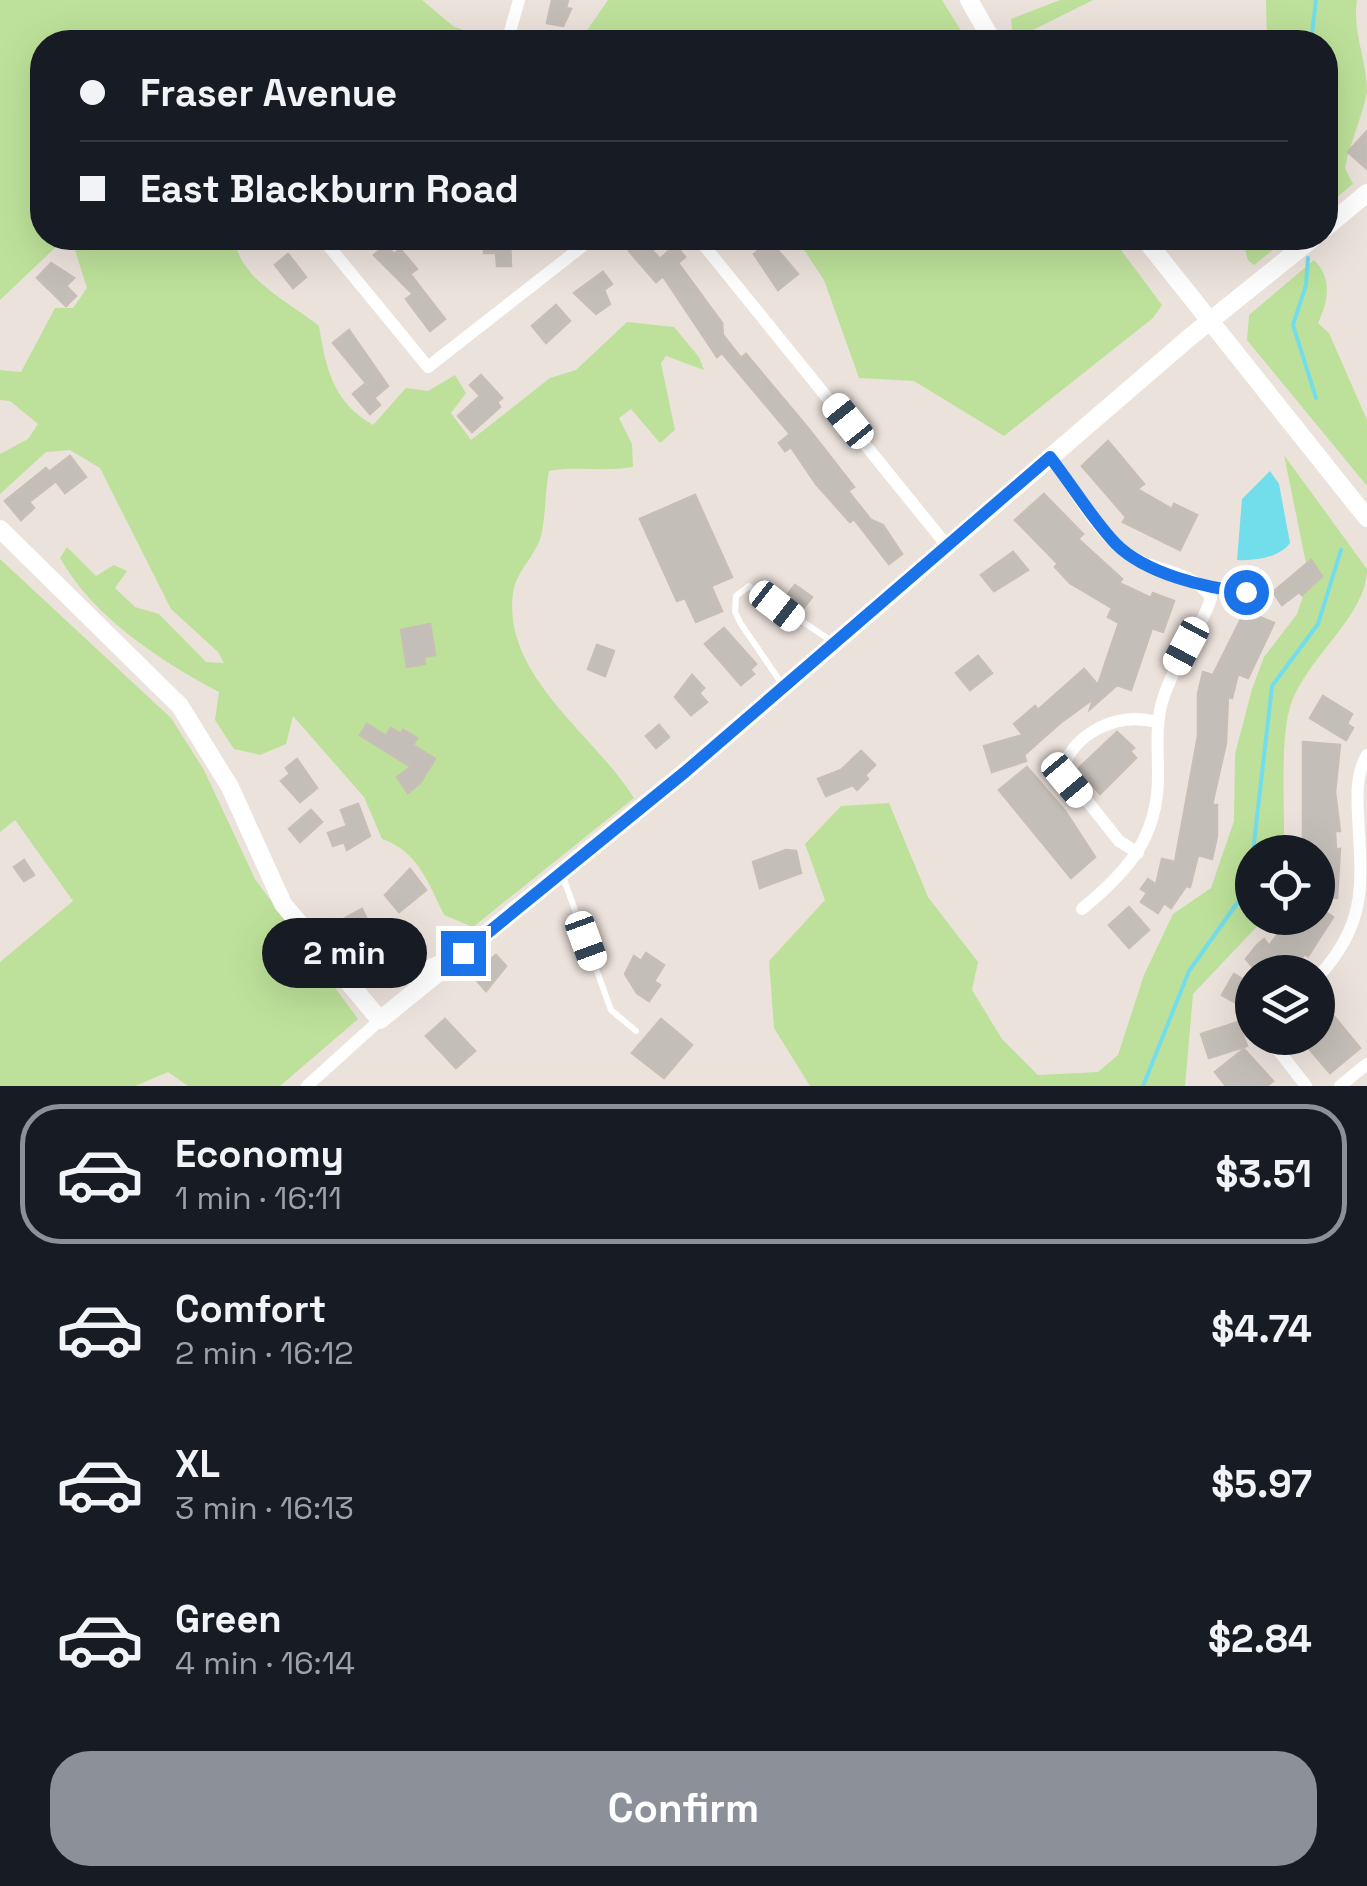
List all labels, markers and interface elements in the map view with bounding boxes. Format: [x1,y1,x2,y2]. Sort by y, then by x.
text: Fraser Avenue [140,69,397,117]
text: East Blackburn Road [140,165,519,213]
car [817,388,879,454]
route start [1224,570,1269,615]
car [744,576,810,636]
car [1159,612,1213,680]
car [1036,747,1098,813]
map controls [1235,835,1335,1055]
button: locate [1235,835,1335,935]
car [562,908,610,974]
callout: 2 min [263,918,428,988]
route end [441,931,486,976]
text: 2 min [303,933,386,973]
button: layers [1235,955,1335,1055]
icon: car [55,1129,145,1219]
text: Economy [175,1130,344,1178]
text: $3.51 [1215,1150,1312,1198]
text: 1 min · 16:11 [175,1178,342,1218]
icon: car [55,1284,145,1374]
text: Comfort [175,1285,326,1333]
text: $4.74 [1211,1305,1312,1353]
text: 2 min · 16:12 [175,1333,354,1373]
icon: car [55,1439,145,1529]
text: XL [175,1440,220,1488]
text: $5.97 [1211,1460,1312,1508]
text: 3 min · 16:13 [175,1488,354,1528]
icon: car [55,1594,145,1684]
text: Green [175,1595,282,1643]
text: $2.84 [1208,1615,1312,1663]
text: 4 min · 16:14 [175,1643,355,1683]
button: Confirm [50,1751,1317,1866]

